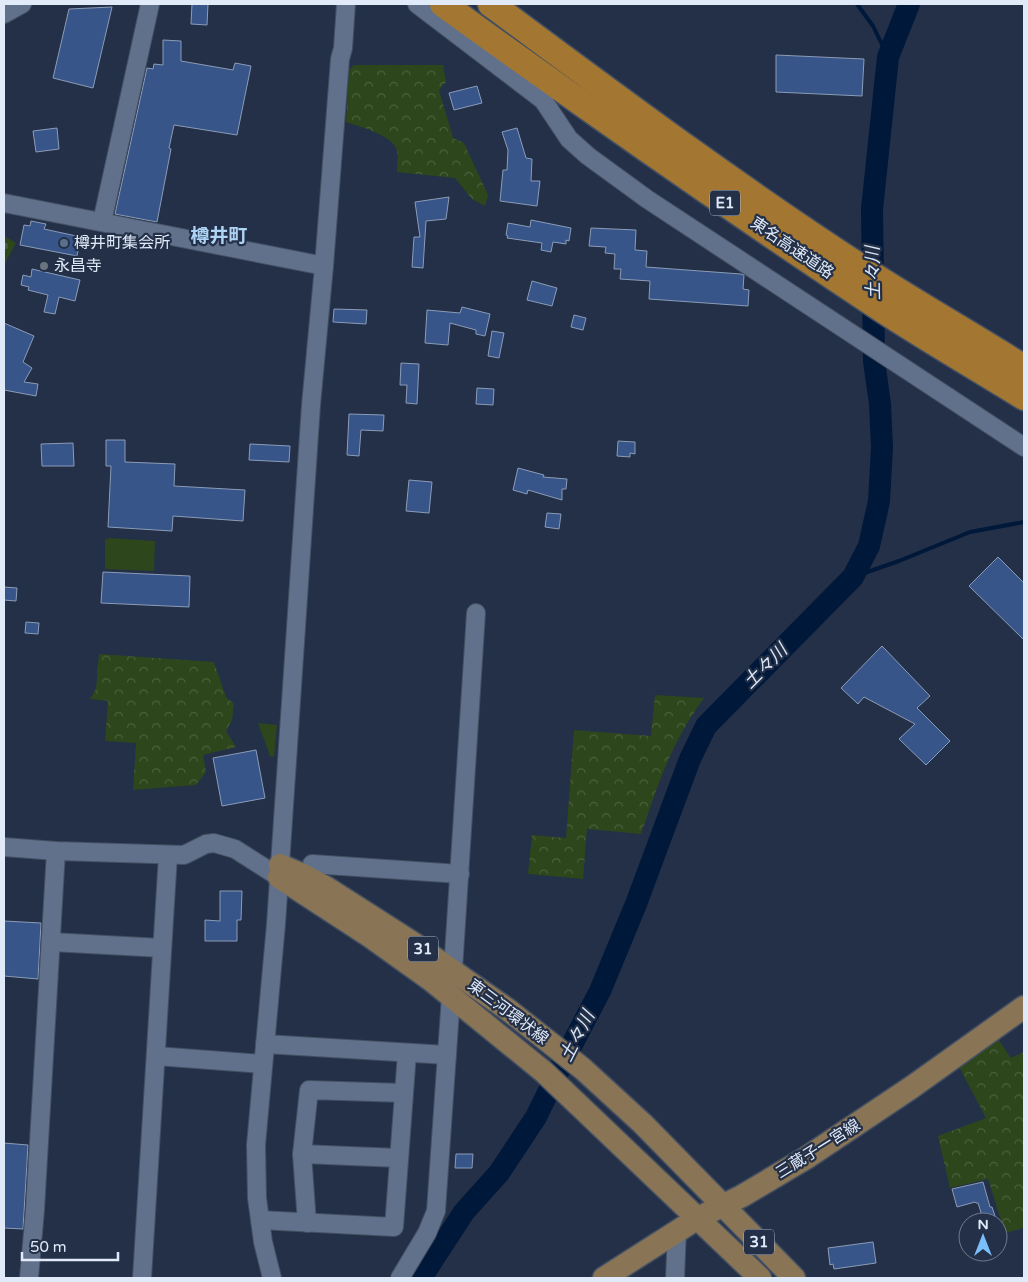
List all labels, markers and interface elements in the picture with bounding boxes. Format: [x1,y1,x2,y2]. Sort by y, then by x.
road number: E1 [710,190,740,216]
street label: 東名高速道路 [747,213,837,283]
district label: 樽井町 [190,225,248,247]
place label: 樽井町集会所 [74,233,170,253]
marker: 樽井町集会所 [58,237,70,249]
water label: 土々川 [861,244,884,300]
place label: 永昌寺 [54,256,102,276]
marker: 永昌寺 [38,260,50,272]
water label: 土々川 [738,638,793,693]
road number: 31 [408,936,438,962]
street label: 東三河環状線 [464,975,552,1049]
water label: 土々川 [555,1005,600,1065]
street label: 三蔵子一宮線 [772,1115,864,1183]
north arrow [958,1212,1008,1262]
text: N [977,1216,989,1233]
scale bar [22,1230,119,1262]
road number: 31 [744,1230,774,1254]
text: 50 m [30,1238,67,1256]

